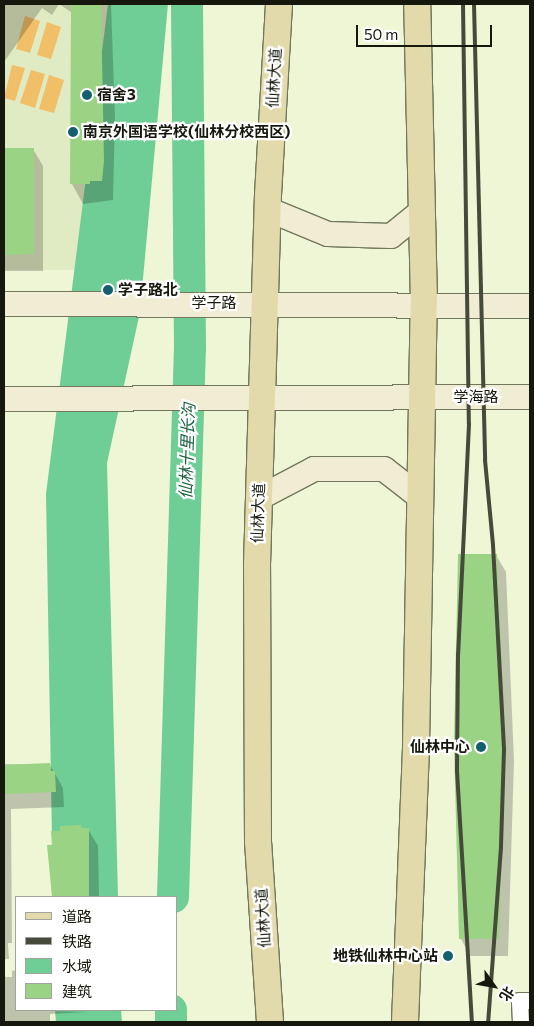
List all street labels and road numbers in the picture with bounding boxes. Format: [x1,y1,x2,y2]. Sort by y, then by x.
street label: 仙林大道 [263,48,285,108]
street label: 学子路 [192,294,236,312]
street label: 学海路 [454,388,498,406]
street label: 仙林大道 [248,483,268,543]
street label: 仙林大道 [252,887,274,949]

